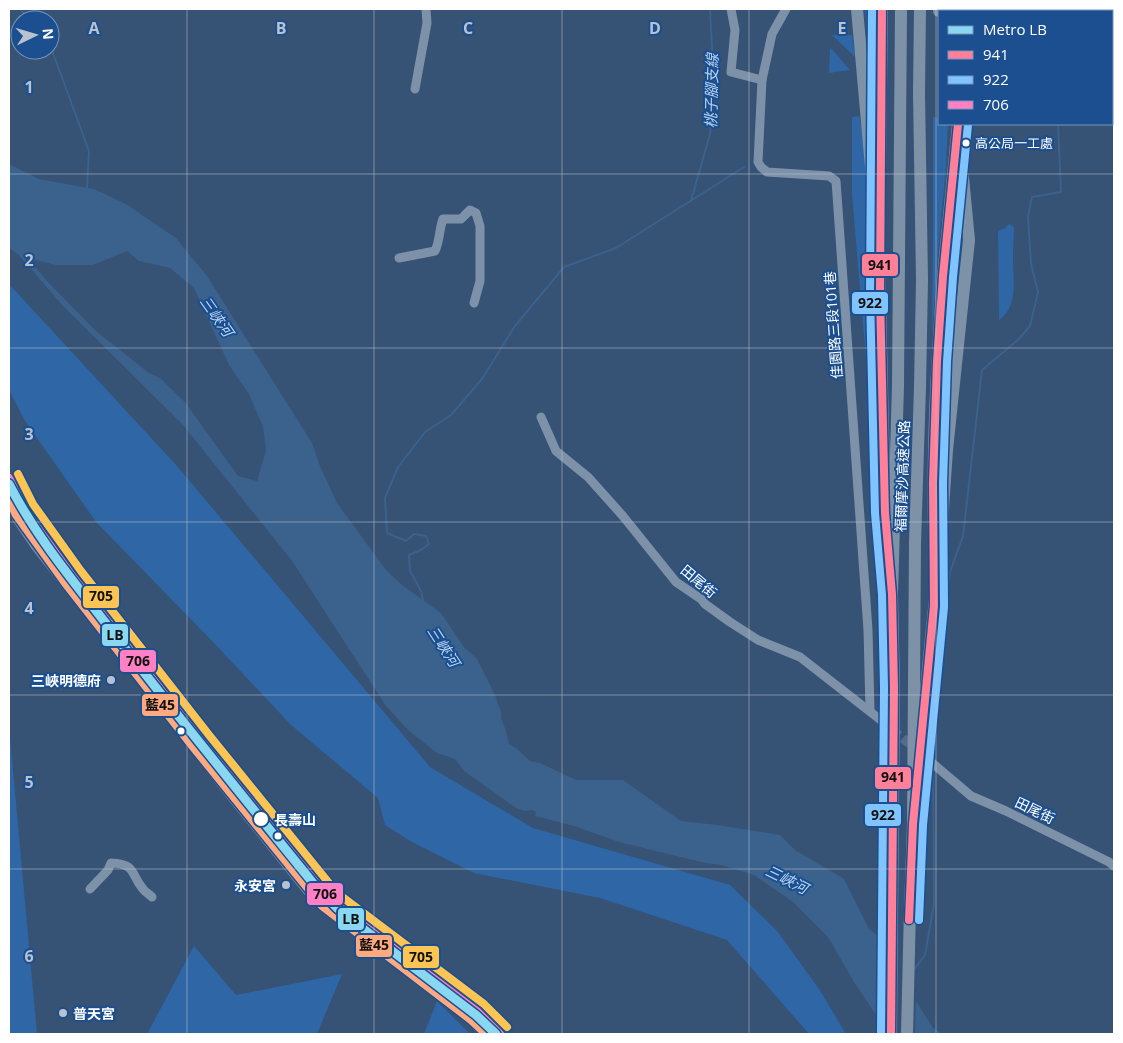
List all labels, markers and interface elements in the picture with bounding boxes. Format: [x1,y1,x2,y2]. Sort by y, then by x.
north arrow [10,10,60,60]
legend [938,10,1113,125]
text: A [88,17,100,39]
text: B [276,17,286,39]
text: C [463,17,473,39]
text: D [649,17,661,39]
text: E [838,17,847,39]
text: Metro LB [983,19,1047,39]
text: N [38,27,58,40]
text: 941 [983,44,1009,64]
water label: 桃子腳支線 [700,51,722,129]
text: 922 [983,69,1009,89]
text: 1 [24,76,34,98]
text: 706 [983,94,1009,114]
place label: 高公局一工處 [975,134,1053,152]
marker: 高公局一工處 [961,138,971,148]
text: 2 [24,249,34,271]
line badge: 941 [861,253,899,277]
text: 941 [868,255,892,274]
street label: 佳園路三段101巷 [820,270,846,380]
line badge: 922 [851,291,889,315]
water label: 三峽河 [196,292,240,343]
text: 922 [858,293,882,312]
street label: 福爾摩沙高速公路 [891,420,913,532]
text: 3 [24,423,34,445]
street label: 田尾街 [677,560,721,602]
line badge: 705 [82,585,120,609]
text: 705 [89,586,113,605]
text: 4 [24,597,34,619]
water label: 三峽河 [423,622,466,673]
line badge: LB [101,623,129,647]
text: LB [106,625,124,644]
line badge: 706 [119,649,157,673]
text: 706 [126,651,150,670]
place label: 三峽明德府 [31,671,101,690]
marker: 三峽明德府 [105,674,117,686]
line badge: 藍45 [141,693,179,717]
text: 藍45 [145,695,175,714]
unlabelled marker [176,726,186,736]
line badge: 941 [874,766,912,790]
text: 941 [881,767,905,786]
text: 5 [24,771,34,793]
street label: 田尾街 [1012,792,1058,828]
line badge: 922 [864,803,902,827]
text: 922 [871,805,895,824]
marker: 長壽山 [252,810,270,828]
place label: 長壽山 [274,810,316,829]
unlabelled marker [273,831,283,841]
water label: 三峽河 [762,860,814,899]
place label: 永安宮 [234,876,276,895]
marker: 永安宮 [280,879,292,891]
line badge: 706 [306,882,344,906]
text: 706 [313,884,337,903]
line badge: LB [337,907,365,931]
text: LB [342,909,360,928]
line badge: 藍45 [355,934,393,958]
text: 藍45 [359,935,389,954]
text: 6 [24,945,34,967]
line badge: 705 [402,945,440,969]
text: 705 [409,947,433,966]
place label: 普天宮 [73,1004,115,1023]
marker: 普天宮 [57,1007,69,1019]

